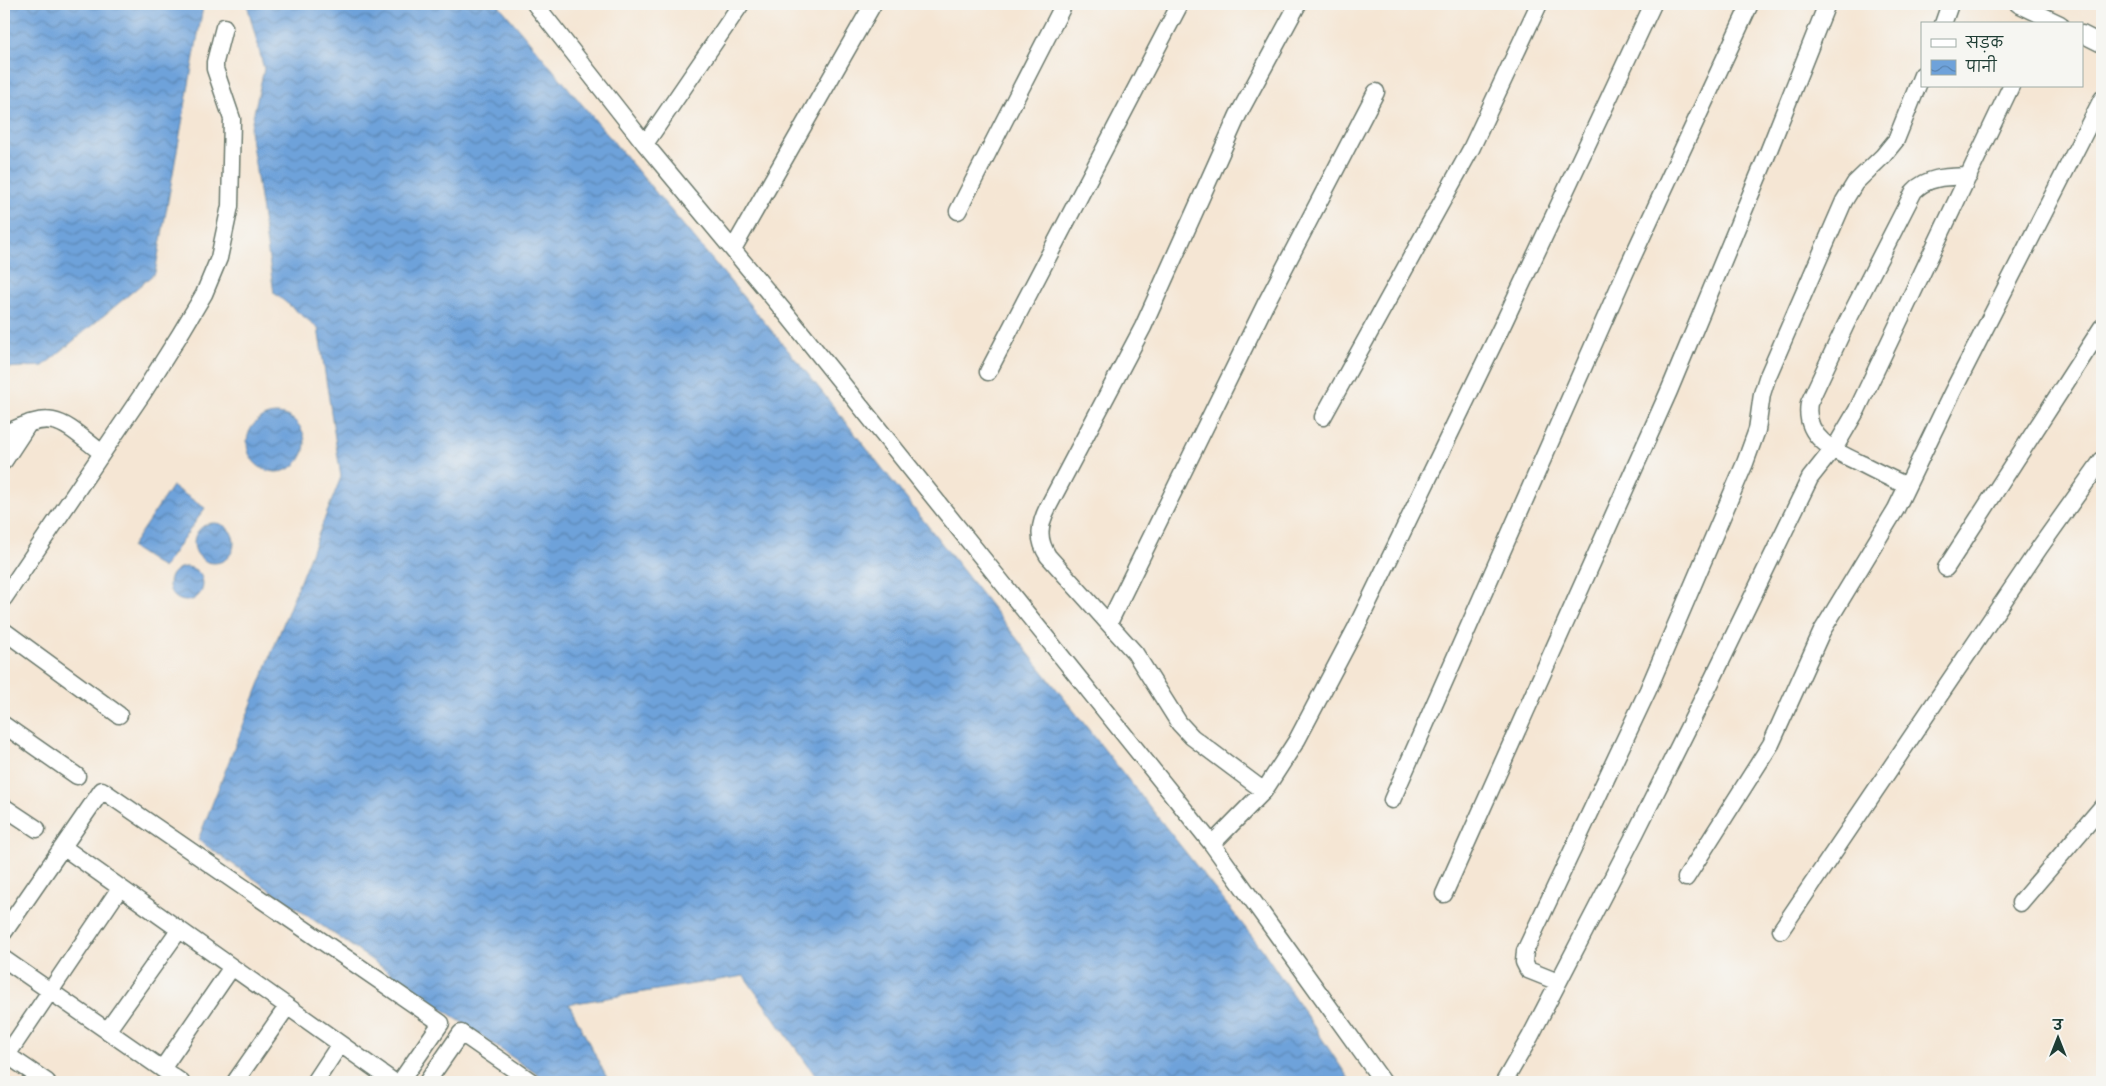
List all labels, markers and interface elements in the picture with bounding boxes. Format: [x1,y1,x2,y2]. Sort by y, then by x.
legend [1921,22,2084,88]
text: सड़क [1965,36,2004,54]
text: पानी [1965,55,1998,78]
north arrow [2034,1014,2084,1064]
text: उ [2051,1019,2064,1036]

